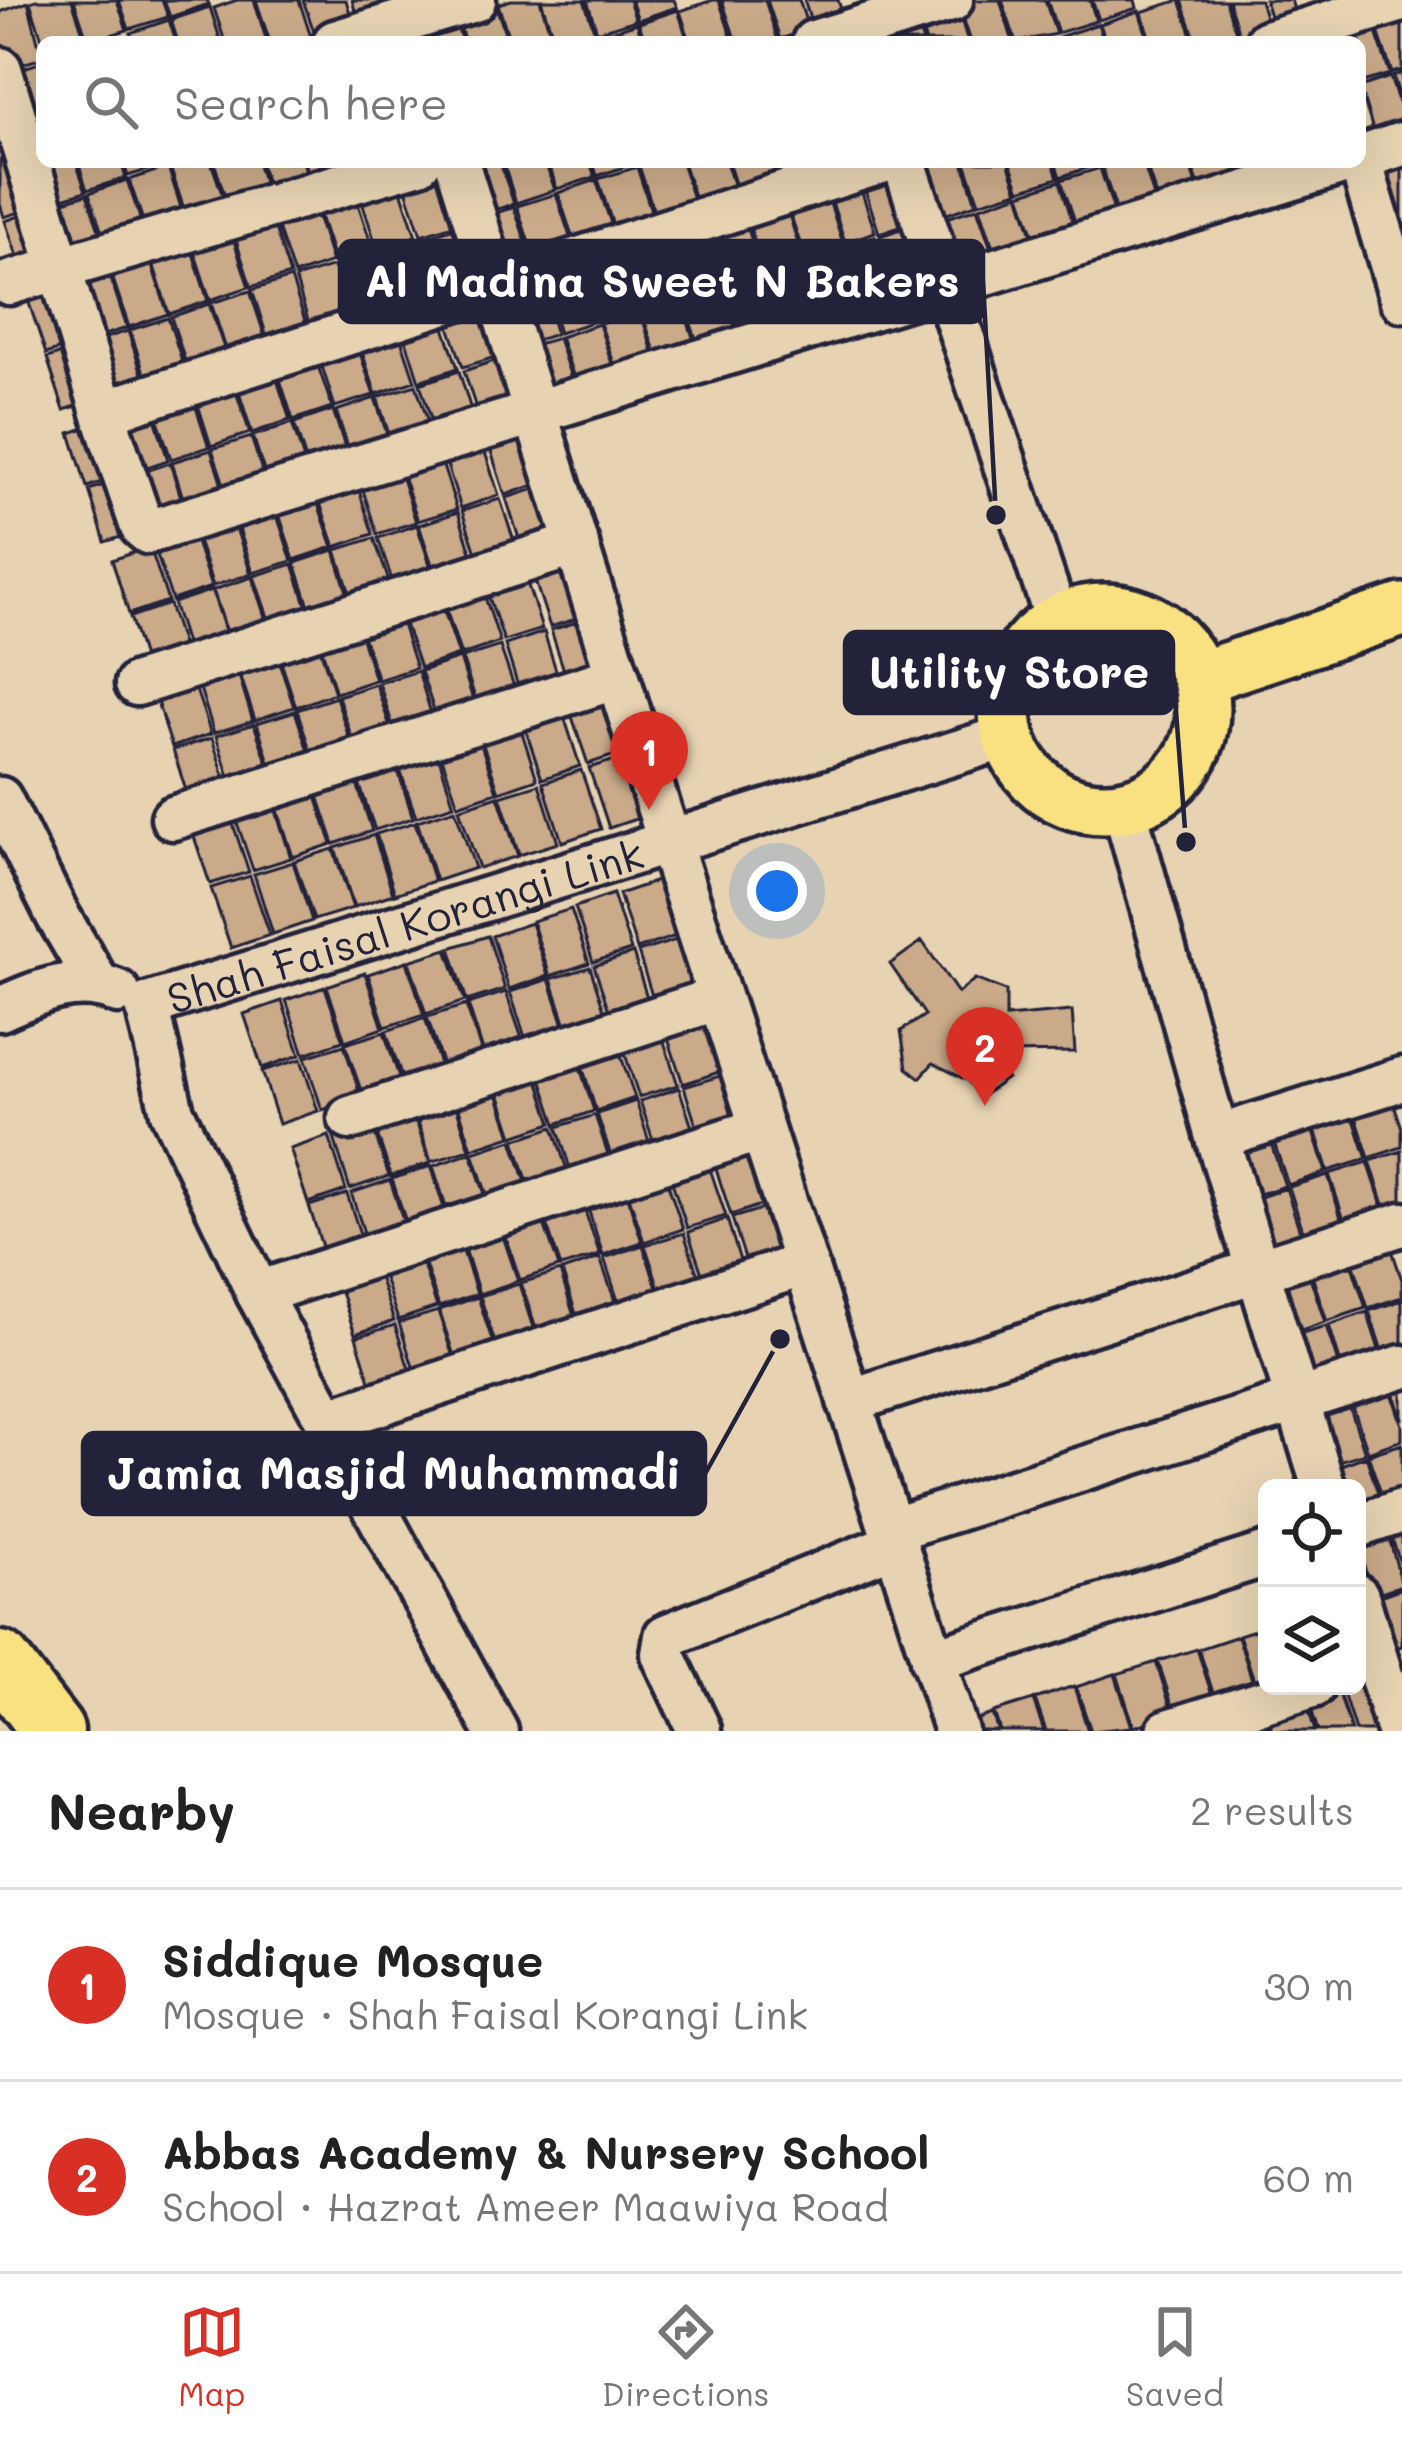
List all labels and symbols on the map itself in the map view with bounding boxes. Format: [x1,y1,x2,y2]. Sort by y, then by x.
callout: Al Madina Sweet N Bakers [340,241,983,322]
text: Al Madina Sweet N Bakers [364,250,960,308]
callout: Utility Store [845,632,1173,713]
text: Utility Store [869,641,1149,700]
pin: 1 [610,711,688,810]
street label: Shah Faisal Korangi Link [160,824,650,1025]
your location [747,861,807,921]
pin: 2 [946,1007,1024,1106]
callout: Jamia Masjid Muhammadi [83,1433,705,1514]
text: Jamia Masjid Muhammadi [107,1442,681,1500]

